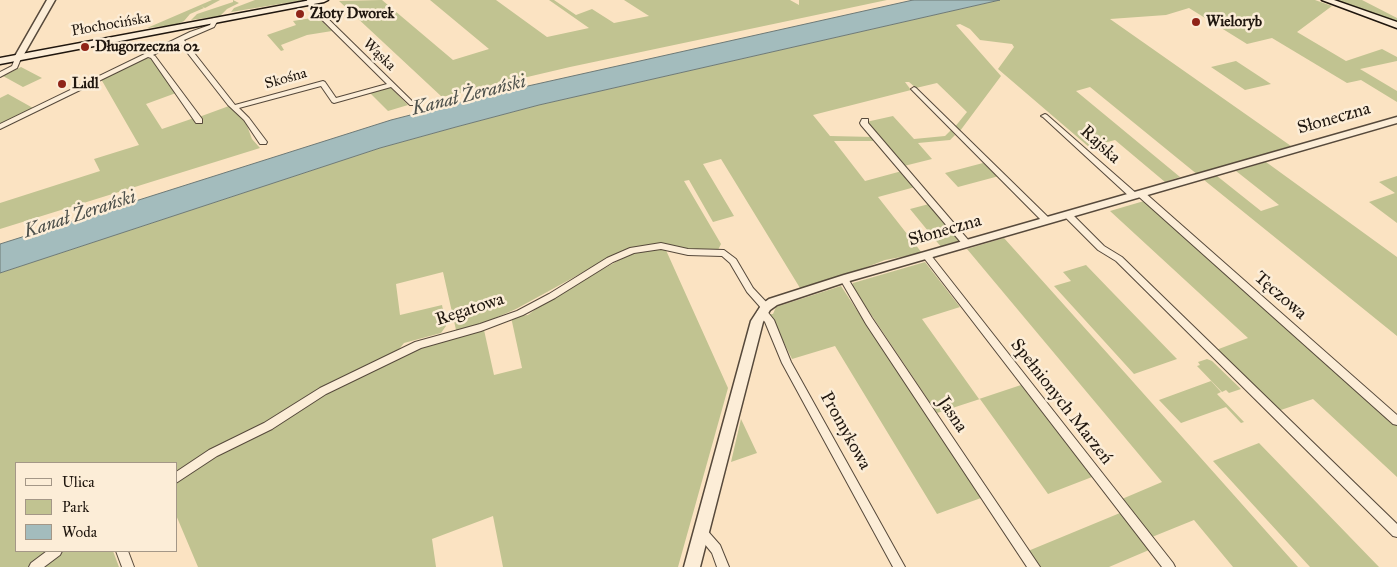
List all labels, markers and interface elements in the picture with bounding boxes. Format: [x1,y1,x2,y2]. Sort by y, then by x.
place label: Złoty Dworek [310,5,394,23]
marker: Złoty Dworek [294,8,306,20]
street label: Płochocińska [70,9,152,41]
place label: Wieloryb [1206,13,1262,31]
marker: Wieloryb [1190,16,1202,28]
street label: Wąska [359,35,399,75]
place label: Długorzeczna 02 [95,38,199,56]
marker: Długorzeczna 02 [79,41,91,53]
street label: Skośna [263,64,309,94]
water label: Kanał Żerański [410,71,528,121]
place label: Lidl [72,75,99,93]
marker: Lidl [56,78,68,90]
street label: Słoneczna [1295,98,1373,140]
street label: Rajska [1075,121,1125,169]
water label: Kanał Żerański [21,186,139,244]
street label: Słoneczna [906,210,984,252]
street label: Tęczowa [1249,267,1311,325]
street label: Regatowa [433,289,507,331]
street label: Spełnionych Marzeń [1005,335,1117,469]
street label: Promykowa [815,388,875,474]
street label: Jasna [932,393,972,437]
legend [15,462,178,552]
text: Ulica [62,473,95,491]
text: Park [62,498,89,516]
text: Woda [62,523,97,541]

